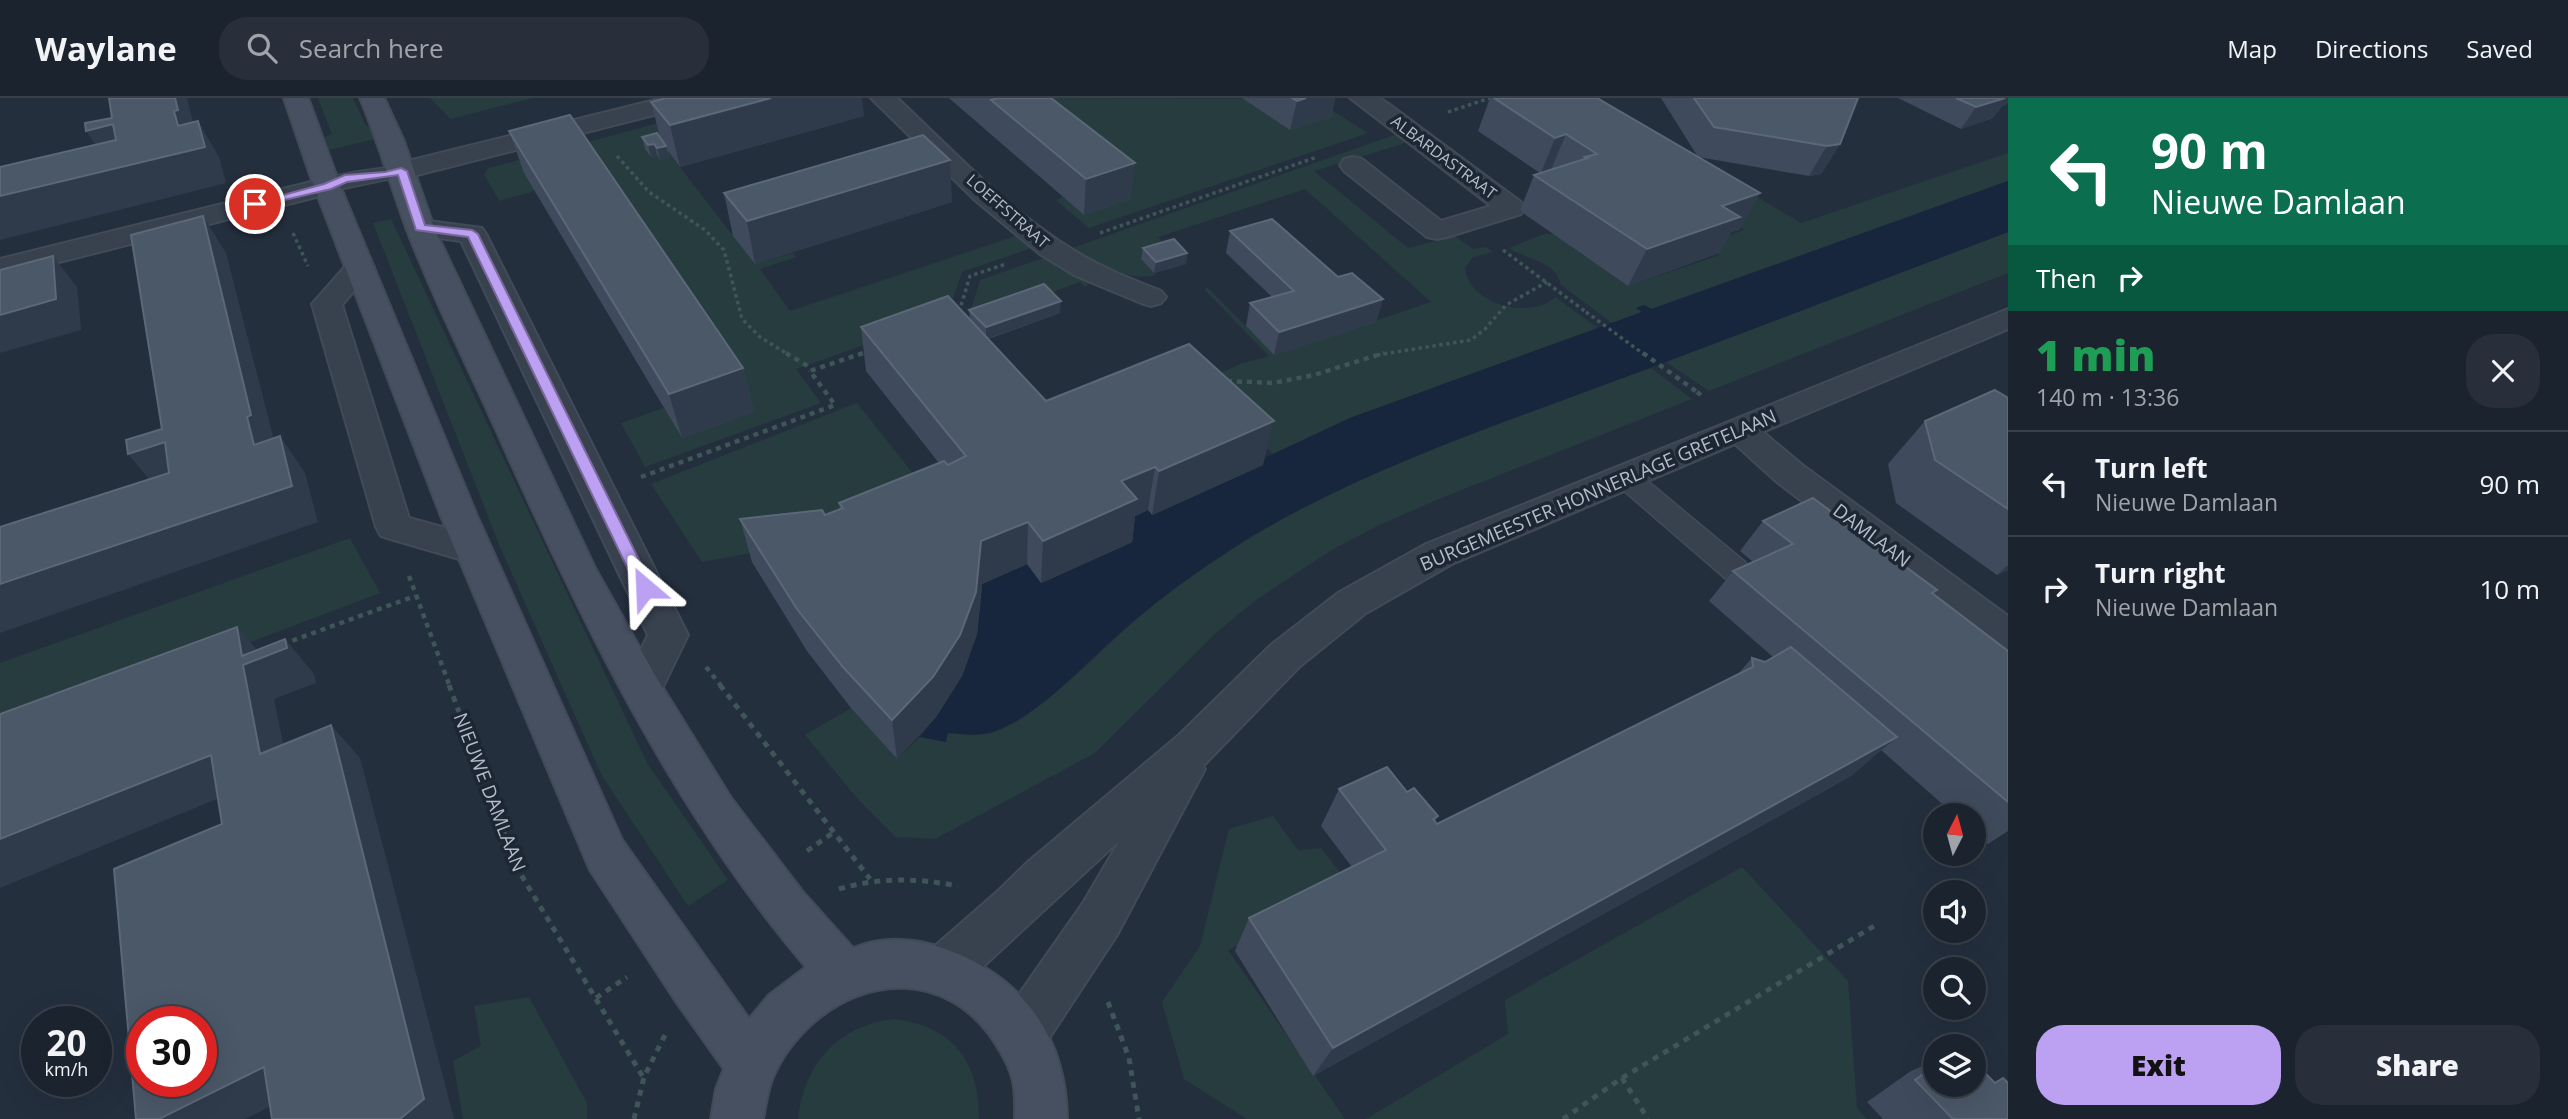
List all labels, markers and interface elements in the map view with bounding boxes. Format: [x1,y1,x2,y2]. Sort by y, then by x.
search box [219,17,709,80]
text: Waylane [35,26,177,71]
icon: search [243,29,281,67]
text: Search here [299,30,444,66]
text: Map [2227,32,2277,65]
text: Directions [2315,32,2428,65]
text: Saved [2466,32,2533,65]
street label: ALBARDASTRAAT [1387,110,1501,204]
text: 90 m [2151,117,2268,183]
icon: left [2036,126,2127,217]
street label: LOEFFSTRAAT [962,169,1054,253]
pin [225,174,285,234]
text: Nieuwe Damlaan [2151,180,2406,223]
icon: arrive [236,185,274,223]
icon: right [2111,259,2149,297]
text: Then [2036,260,2097,296]
text: 1 min [2036,326,2155,383]
button: close [2466,334,2540,408]
text: 140 m · 13:36 [2036,381,2179,413]
street label: BURGEMEESTER HONNERLAGE GRETELAAN [1416,403,1780,577]
text: Turn left [2095,450,2207,486]
icon: left [2036,465,2074,503]
text: 90 m [2479,466,2540,502]
text: Nieuwe Damlaan [2095,486,2278,518]
street label: DAMLAAN [1828,497,1916,573]
position arrow [608,551,682,625]
text: Turn right [2095,555,2226,591]
icon: right [2036,570,2074,608]
text: 10 m [2479,571,2540,607]
text: Nieuwe Damlaan [2095,591,2278,623]
street label: NIEUWE DAMLAAN [448,709,532,875]
north arrow [1923,803,1986,866]
map controls [1923,803,1986,1097]
button: sound [1923,880,1986,943]
button: search [1923,957,1986,1020]
speed limit sign: 30 [126,1006,217,1097]
text: 20 [46,1019,87,1066]
button: Exit [2036,1025,2281,1105]
button: Share [2295,1025,2540,1105]
button: layers [1923,1034,1986,1097]
text: km/h [45,1057,88,1081]

